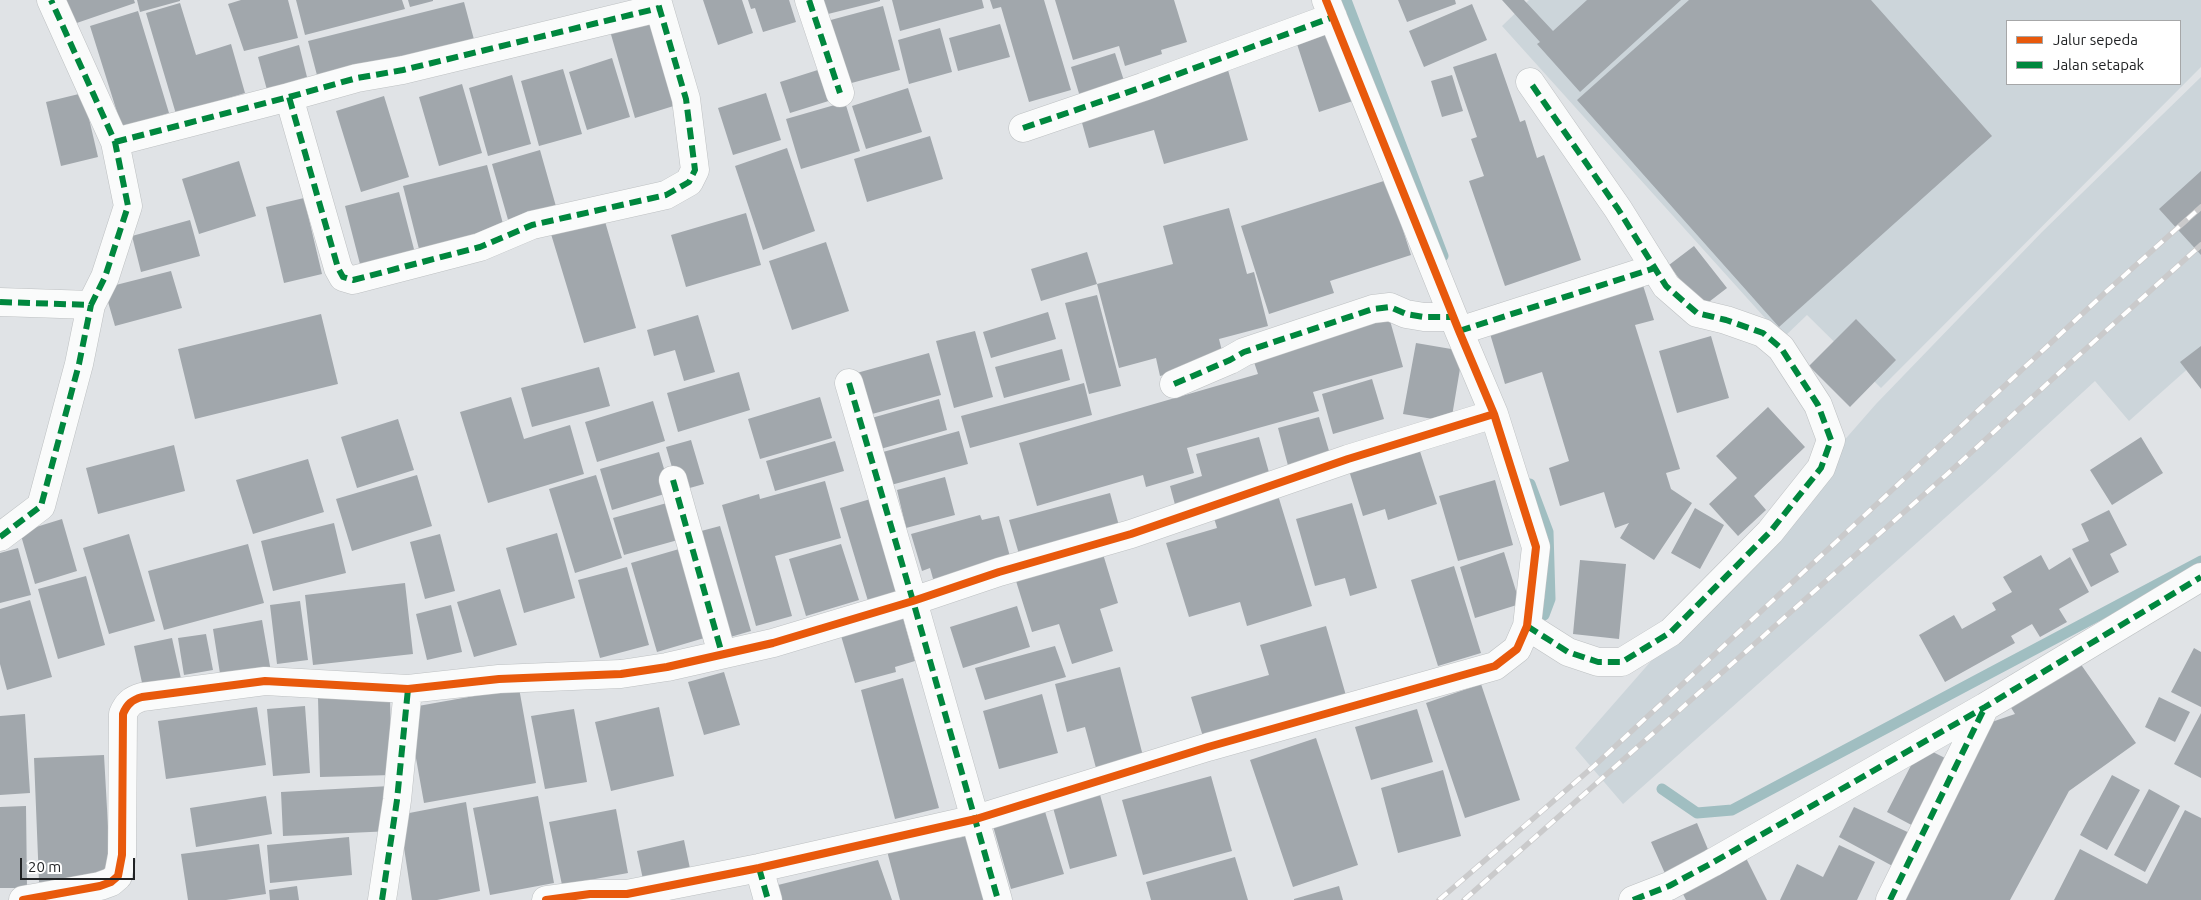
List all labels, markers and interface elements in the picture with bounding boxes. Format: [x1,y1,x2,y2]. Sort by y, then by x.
legend [2006,20,2181,85]
text: Jalur sepeda [2053,31,2138,48]
text: Jalan setapak [2053,56,2144,73]
scale bar [22,848,138,880]
text: 20 m [28,858,61,875]

